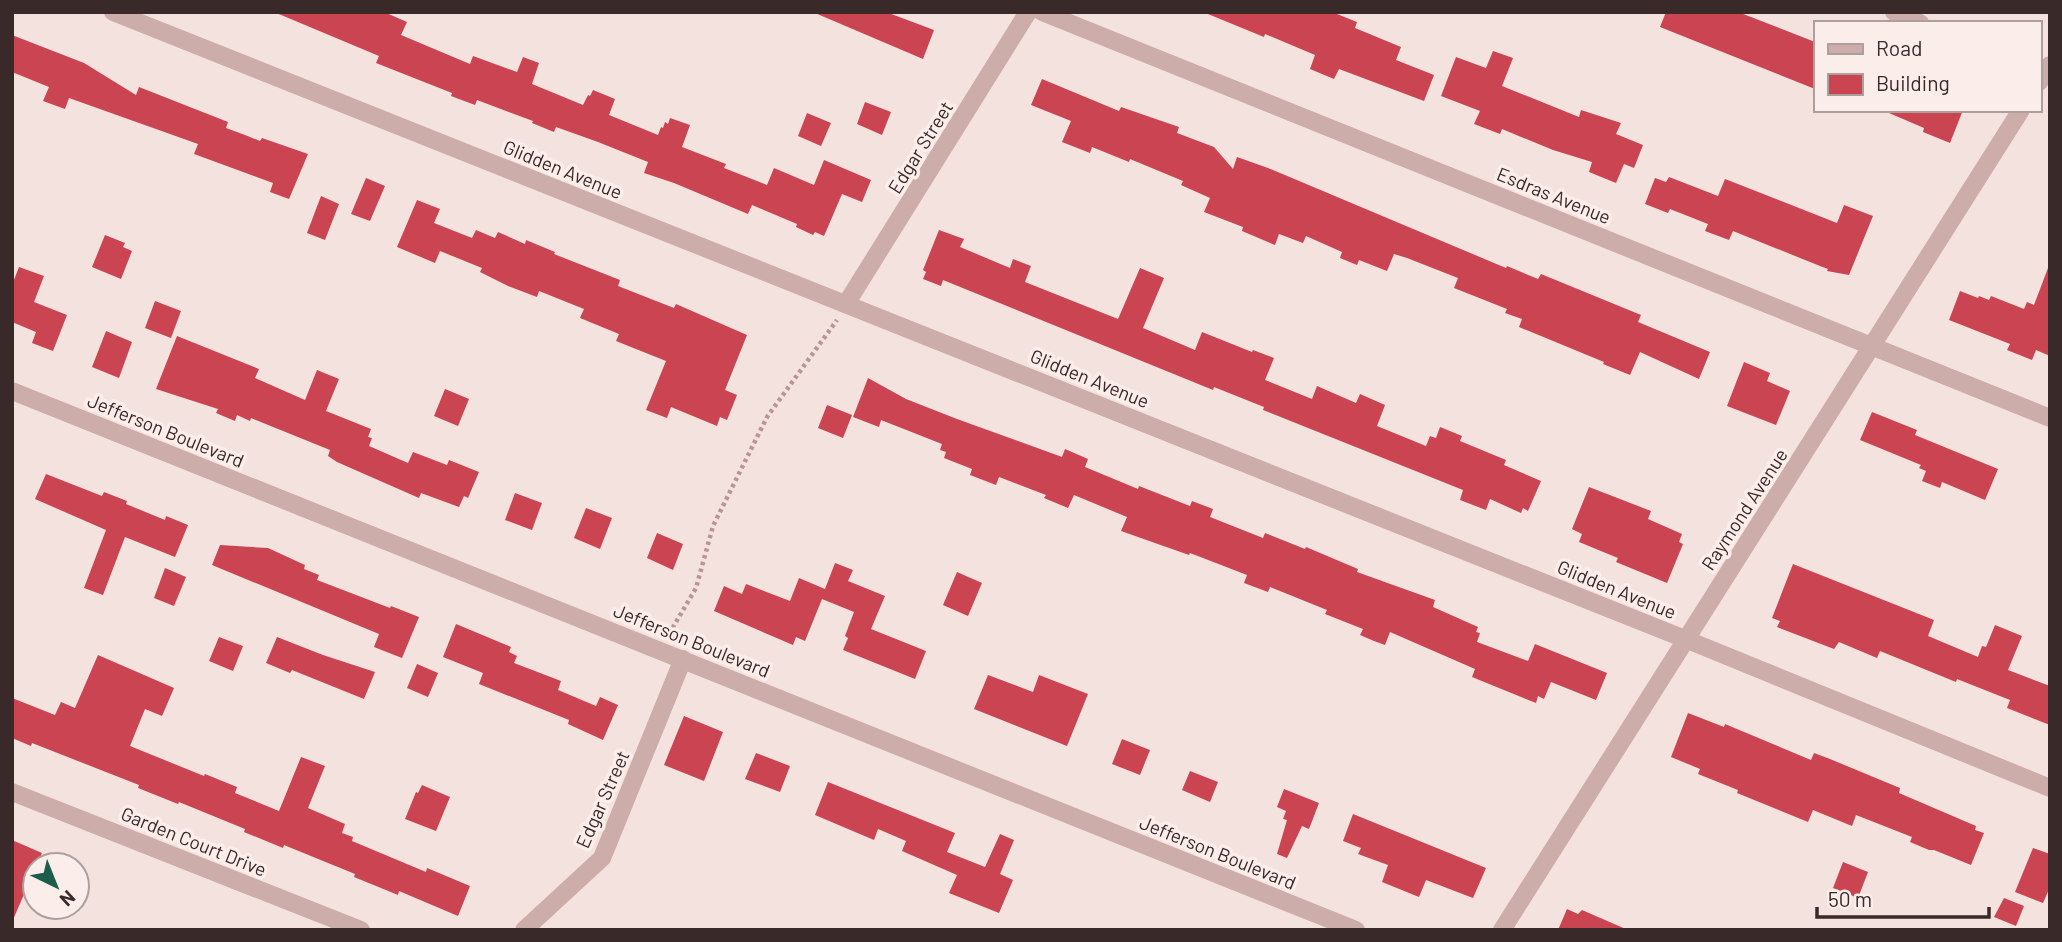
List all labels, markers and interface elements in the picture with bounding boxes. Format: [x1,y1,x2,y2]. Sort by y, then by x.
legend [1814,21,2041,112]
text: Road [1876,35,1922,60]
text: Building [1876,70,1950,95]
street label: Edgar Street [883,97,957,197]
street label: Glidden Avenue [500,135,626,203]
street label: Esdras Avenue [1494,162,1614,228]
street label: Glidden Avenue [1027,344,1153,412]
street label: Jefferson Boulevard [84,388,248,472]
street label: Raymond Avenue [1696,444,1792,574]
street label: Glidden Avenue [1554,555,1680,623]
street label: Jefferson Boulevard [610,598,774,682]
street label: Edgar Street [570,747,634,851]
street label: Garden Court Drive [118,801,270,881]
street label: Jefferson Boulevard [1136,810,1300,894]
north arrow [21,851,91,921]
scale bar [1817,876,1988,920]
text: N [55,886,80,912]
text: 50 m [1828,886,1872,911]

